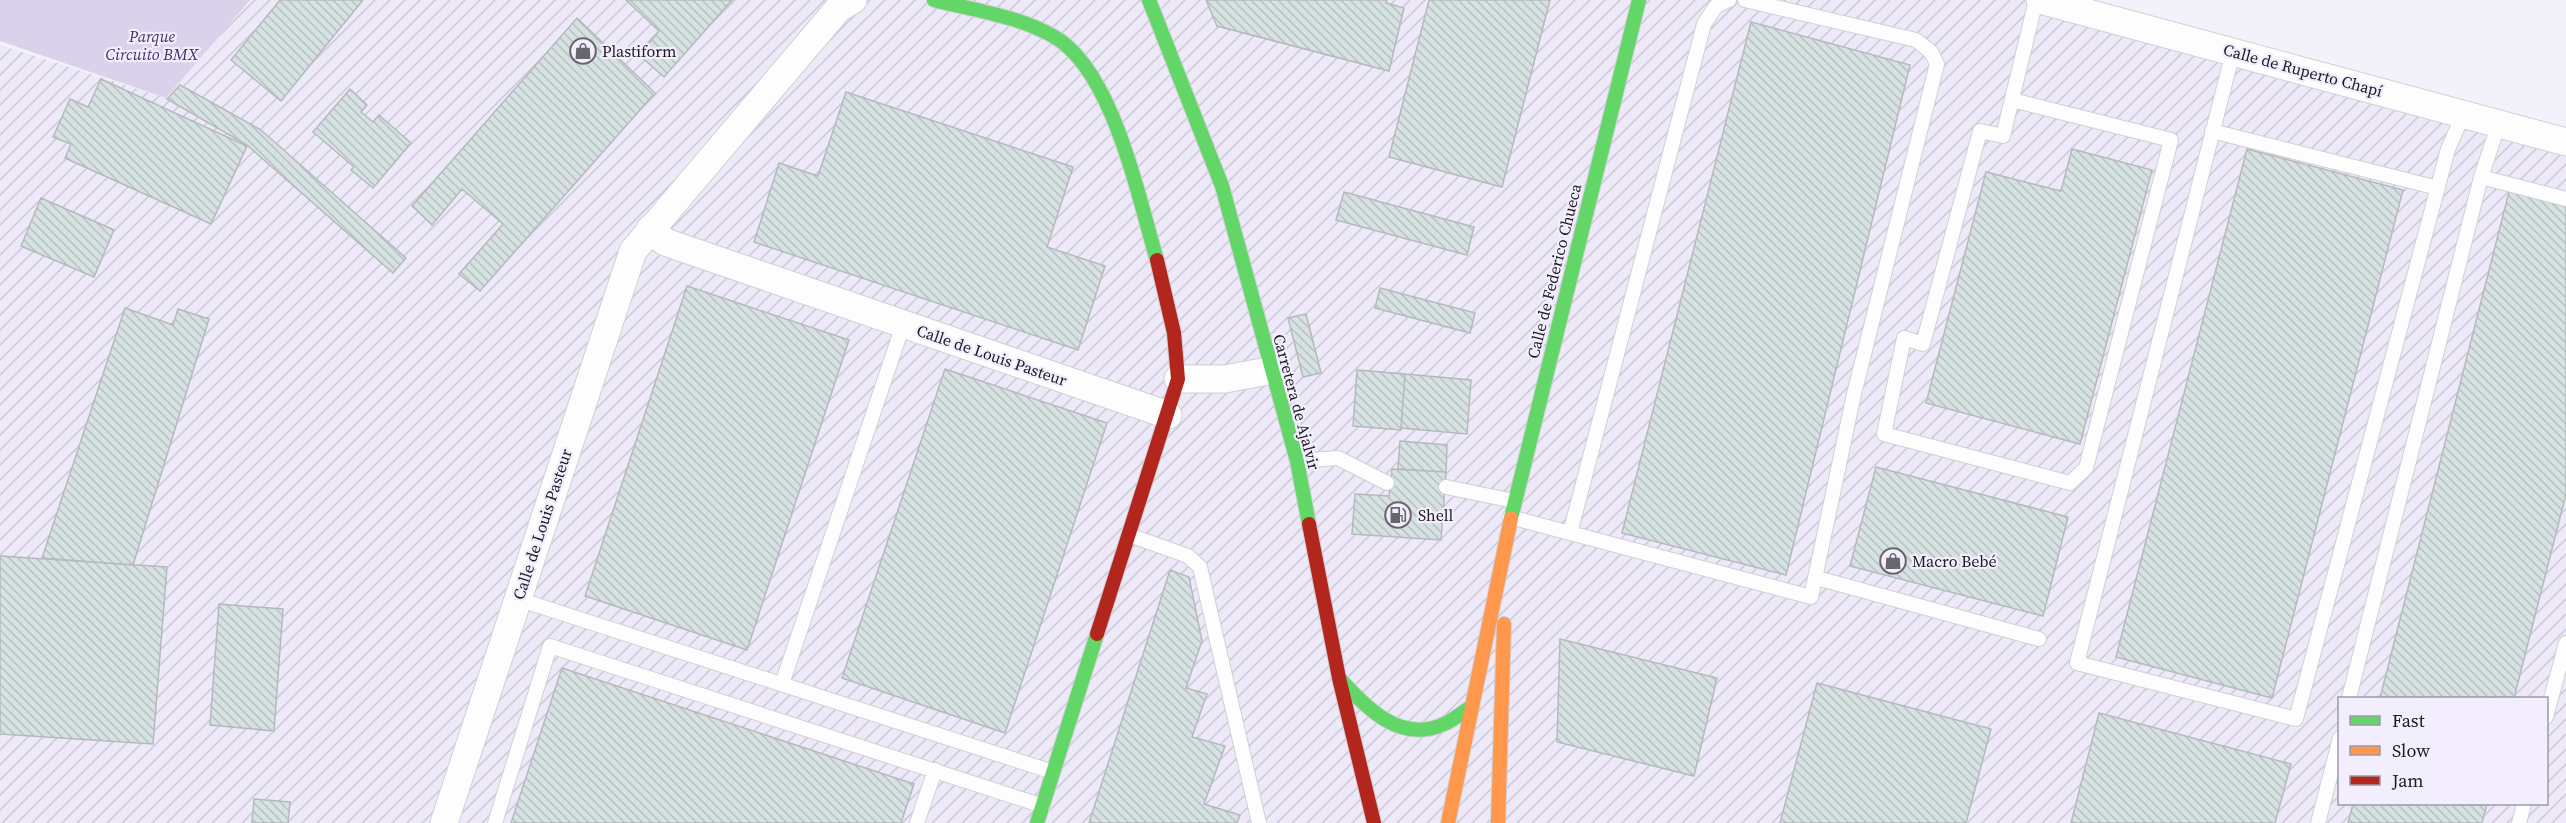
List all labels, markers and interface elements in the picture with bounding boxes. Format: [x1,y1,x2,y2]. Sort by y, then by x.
park label: Parque Circuito BMX [106,25,200,65]
shop icon: Plastiform [568,36,598,66]
street label: Calle de Ruperto Chapí [2221,38,2385,102]
place label: Plastiform [602,40,676,62]
street label: Calle de Federico Chueca [1522,180,1587,361]
street label: Calle de Louis Pasteur [914,319,1070,391]
street label: Carretera de Ajalvir [1268,332,1326,473]
street label: Calle de Louis Pasteur [507,445,577,602]
fuel station icon: Shell [1383,500,1413,530]
place label: Shell [1418,504,1453,526]
shop icon: Macro Bebé [1878,546,1908,576]
place label: Macro Bebé [1912,550,1997,572]
legend [2338,697,2548,805]
text: Fast [2392,708,2425,733]
text: Slow [2392,738,2430,763]
text: Jam [2391,768,2424,793]

